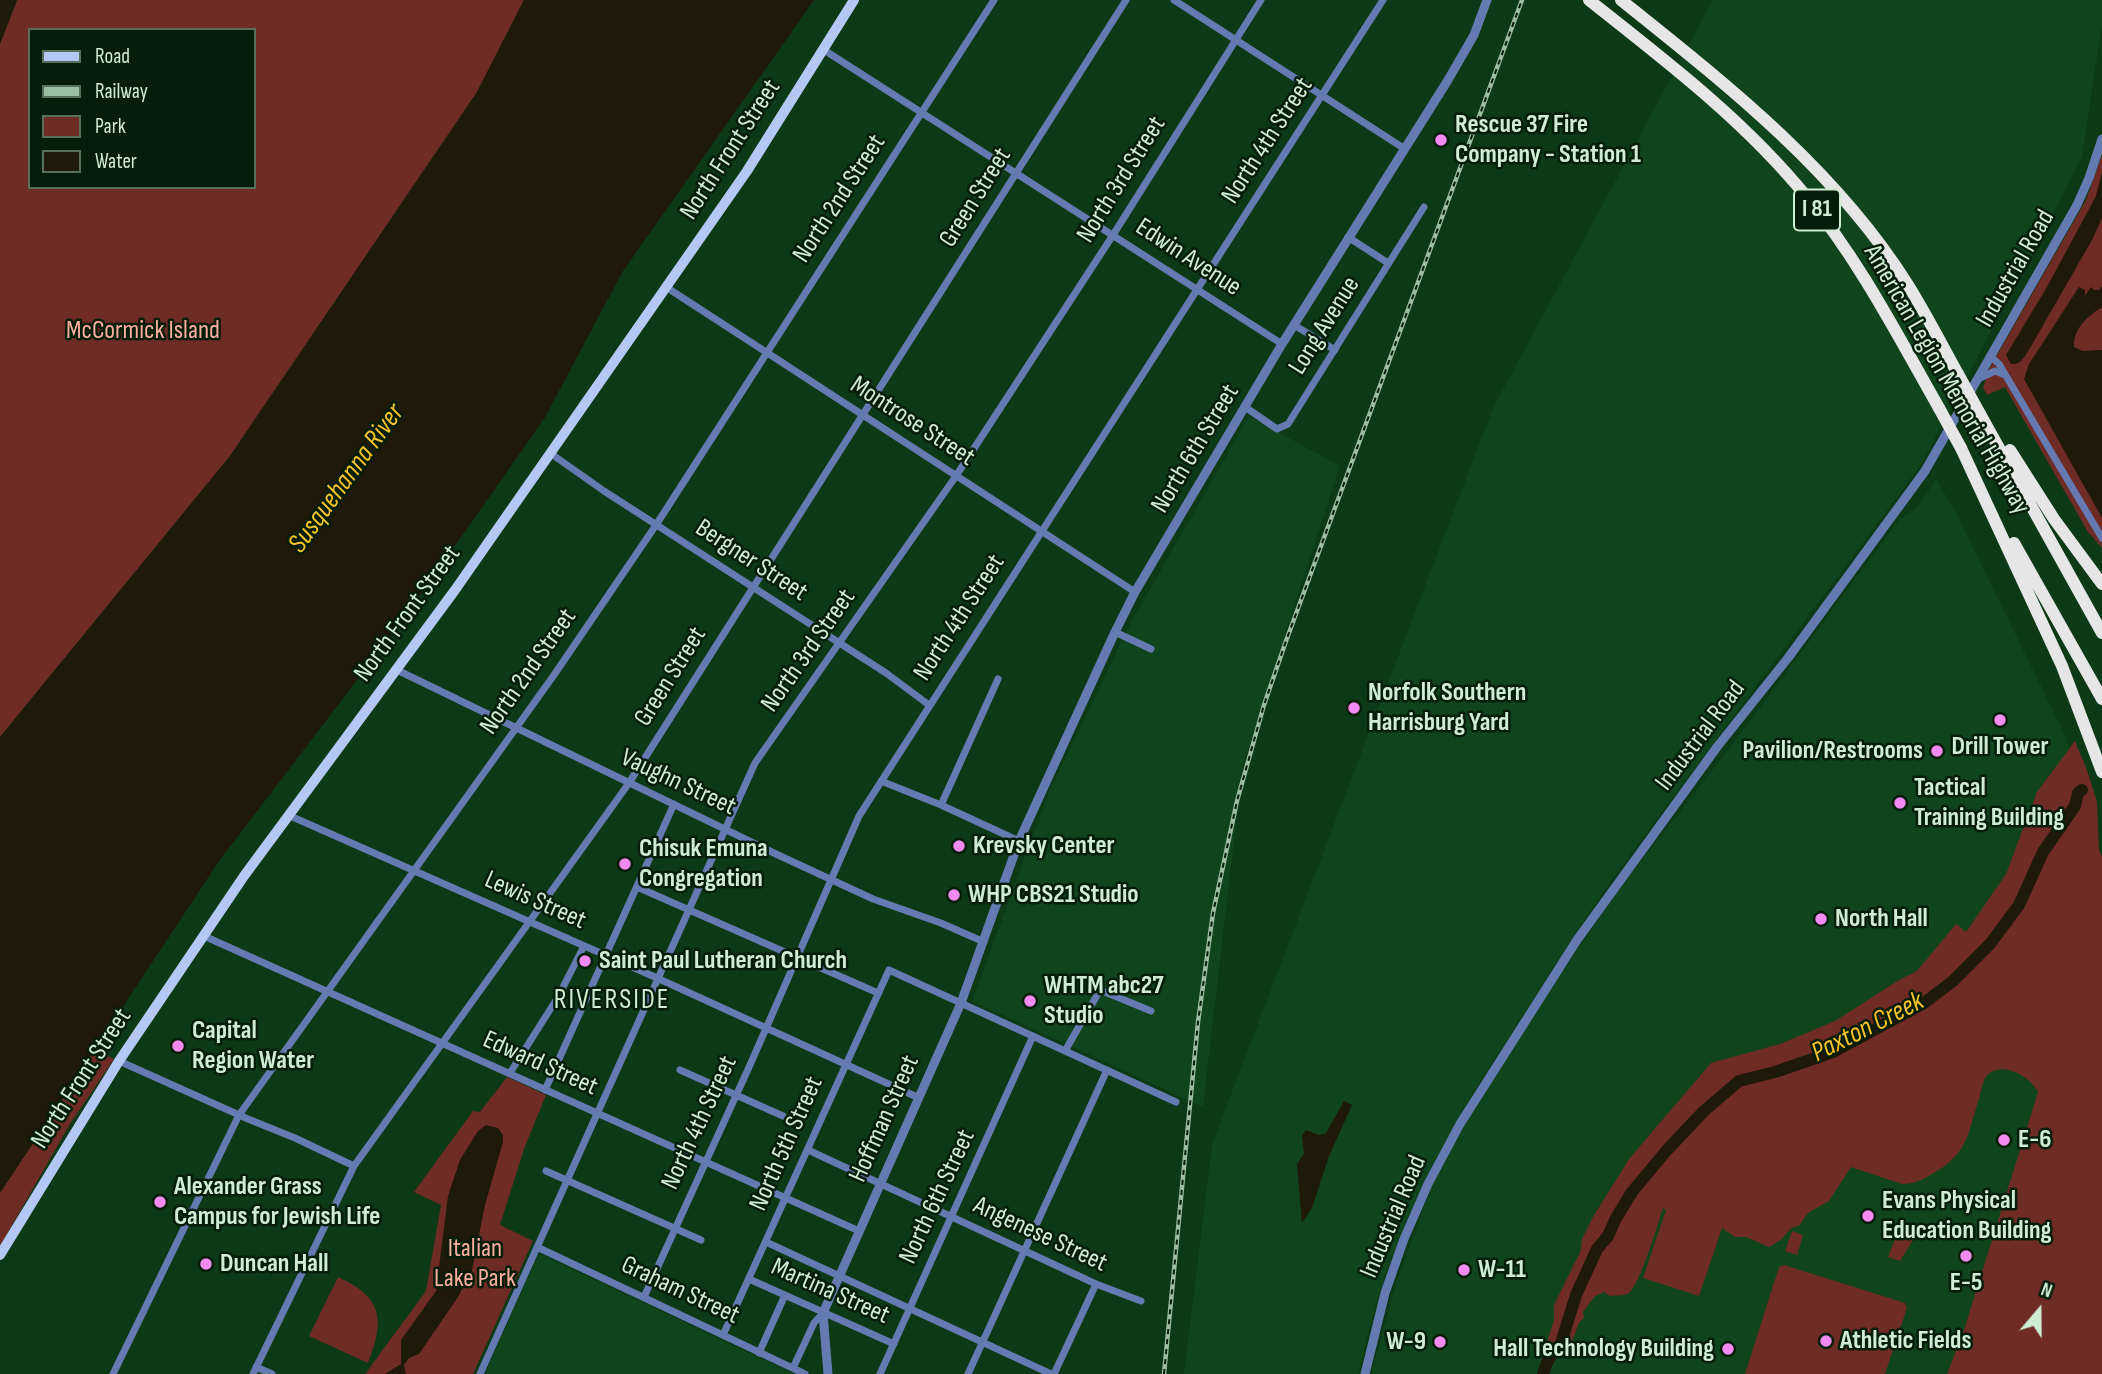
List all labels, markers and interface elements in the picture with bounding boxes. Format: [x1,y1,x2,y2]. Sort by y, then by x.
legend [28,28,256,189]
text: Road [95,44,130,69]
street label: North 4th Street [1216,72,1320,210]
street label: North Front Street [674,74,788,226]
text: Railway [95,79,148,104]
place label: Rescue 37 Fire Company - Station 1 [1455,109,1641,170]
street label: North 3rd Street [1071,111,1173,249]
text: Park [95,114,126,139]
street label: North 2nd Street [787,129,893,269]
marker: Rescue 37 Fire Company - Station 1 [1433,132,1449,148]
street label: Green Street [933,143,1019,253]
text: Water [95,149,137,174]
road number: I 81 [1794,190,1840,230]
street label: Industrial Road [1970,205,2062,333]
street label: Edwin Avenue [1129,212,1247,304]
street label: American Legion Memorial Highway [1856,240,2036,520]
street label: Long Avenue [1283,271,1367,381]
park label: McCormick Island [66,315,220,347]
street label: Montrose Street [844,370,980,474]
street label: North 6th Street [1145,379,1247,519]
water label: Susquehanna River [282,398,412,560]
street label: Bergner Street [689,513,813,609]
street label: North Front Street [348,540,468,688]
street label: North 4th Street [908,549,1012,687]
street label: North 3rd Street [755,584,863,718]
street label: North 2nd Street [474,603,584,741]
street label: Green Street [628,622,714,732]
street label: Industrial Road [1649,675,1753,797]
place label: Norfolk Southern Harrisburg Yard [1368,677,1526,738]
marker: Norfolk Southern Harrisburg Yard [1346,700,1362,716]
marker: Drill Tower [1992,712,2008,728]
place label: Drill Tower [1951,731,2049,763]
place label: Pavilion/Restrooms [1743,735,1923,767]
street label: Vaughn Street [615,743,741,823]
marker: Pavilion/Restrooms [1929,743,1945,759]
place label: Tactical Training Building [1914,772,2064,834]
marker: Tactical Training Building [1892,795,1908,811]
place label: Krevsky Center [973,830,1115,862]
place label: Chisuk Emuna Congregation [639,833,768,894]
marker: Krevsky Center [951,838,967,854]
marker: Chisuk Emuna Congregation [617,856,633,872]
street label: Lewis Street [480,865,590,937]
place label: WHP CBS21 Studio [968,879,1139,911]
marker: WHP CBS21 Studio [946,887,962,903]
place label: North Hall [1835,903,1928,935]
marker: North Hall [1813,911,1829,927]
place label: Saint Paul Lutheran Church [599,945,847,977]
marker: Saint Paul Lutheran Church [577,953,593,969]
place label: WHTM abc27 Studio [1044,970,1163,1032]
district label: RIVERSIDE [555,984,669,1018]
water label: Paxton Creek [1806,985,1930,1071]
marker: WHTM abc27 Studio [1022,993,1038,1009]
street label: North Front Street [25,1003,139,1155]
place label: Capital Region Water [192,1015,314,1076]
street label: Edward Street [478,1025,602,1103]
marker: Capital Region Water [170,1038,186,1054]
street label: North 4th Street [655,1051,745,1195]
street label: Hoffman Street [843,1051,927,1187]
street label: North 5th Street [744,1072,830,1216]
place label: E-6 [2018,1124,2051,1156]
street label: North 6th Street [893,1125,983,1269]
marker: E-6 [1996,1132,2012,1148]
street label: Industrial Road [1354,1151,1434,1283]
place label: Alexander Grass Campus for Jewish Life [174,1171,380,1232]
place label: Evans Physical Education Building [1882,1185,2051,1246]
street label: Angenese Street [968,1190,1112,1280]
marker: Alexander Grass Campus for Jewish Life [152,1194,168,1210]
marker: Evans Physical Education Building [1860,1208,1876,1224]
park label: Italian Lake Park [434,1233,516,1294]
place label: Duncan Hall [220,1248,328,1280]
marker: E-5 [1958,1248,1974,1264]
street label: Graham Street [616,1250,744,1332]
street label: Martina Street [766,1252,894,1332]
place label: W-11 [1478,1254,1526,1286]
marker: Duncan Hall [198,1256,214,1272]
marker: W-11 [1456,1262,1472,1278]
place label: E-5 [1950,1267,1982,1299]
north arrow [2004,1276,2074,1346]
text: N [2038,1278,2055,1303]
place label: Athletic Fields [1840,1325,1971,1357]
place label: W-9 [1386,1326,1426,1358]
place label: Hall Technology Building [1493,1333,1714,1365]
marker: Athletic Fields [1818,1333,1834,1349]
marker: W-9 [1432,1334,1448,1350]
marker: Hall Technology Building [1720,1341,1736,1357]

